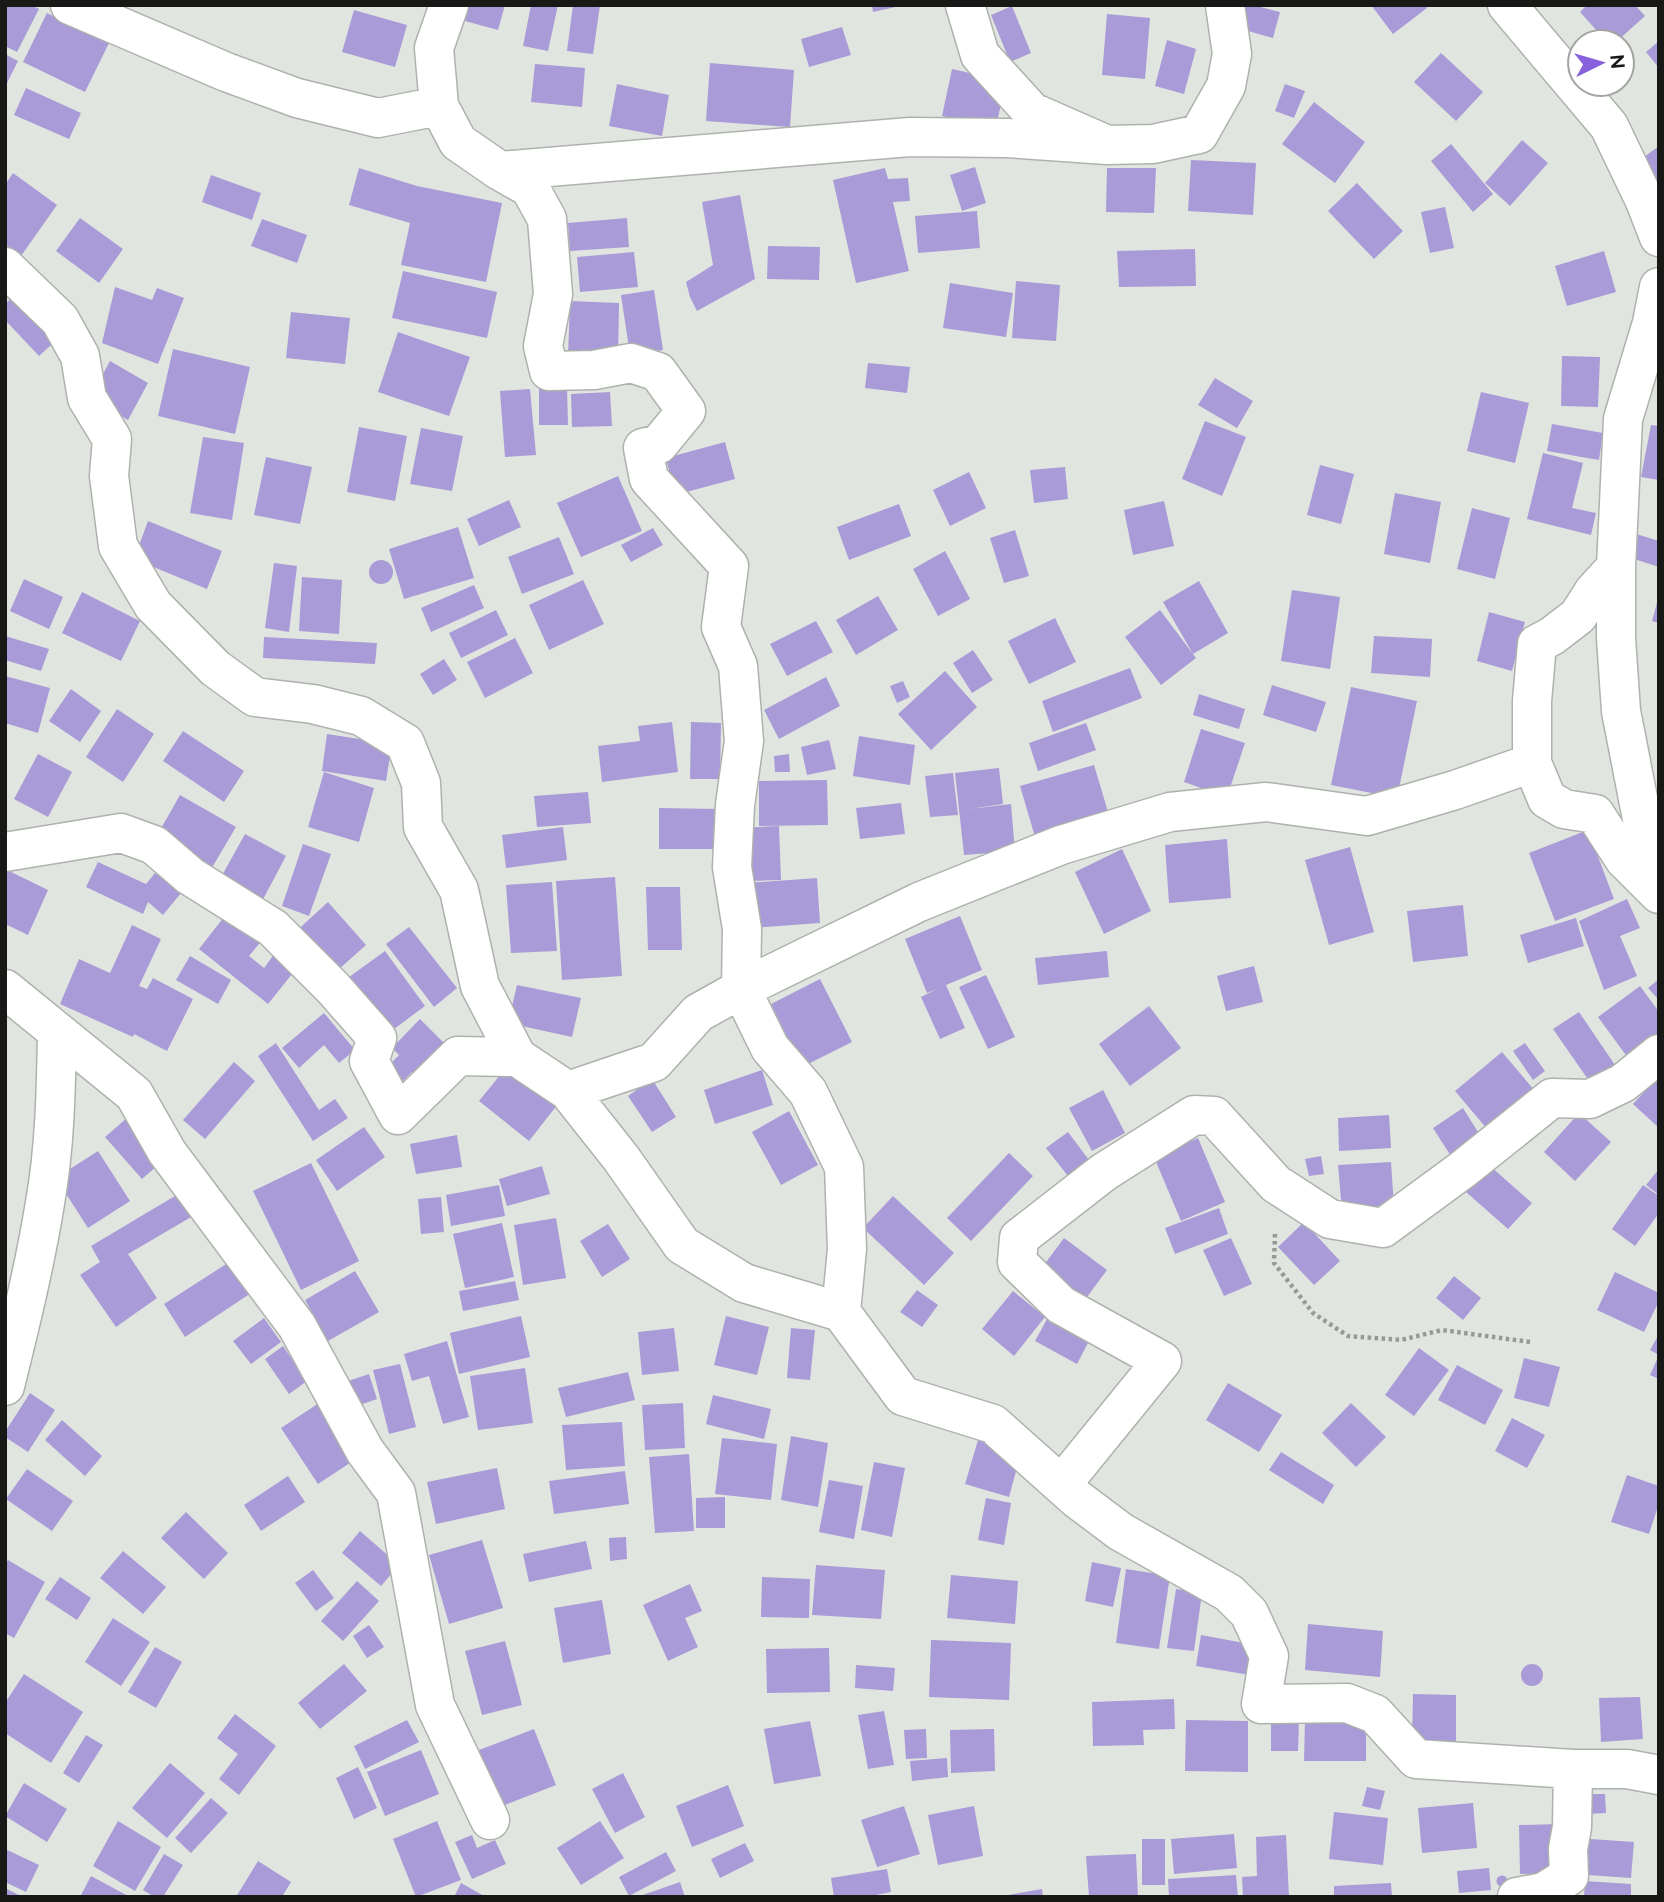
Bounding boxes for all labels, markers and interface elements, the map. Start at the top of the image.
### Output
north arrow [1566,28,1636,98]
text: N [1606,53,1630,70]

